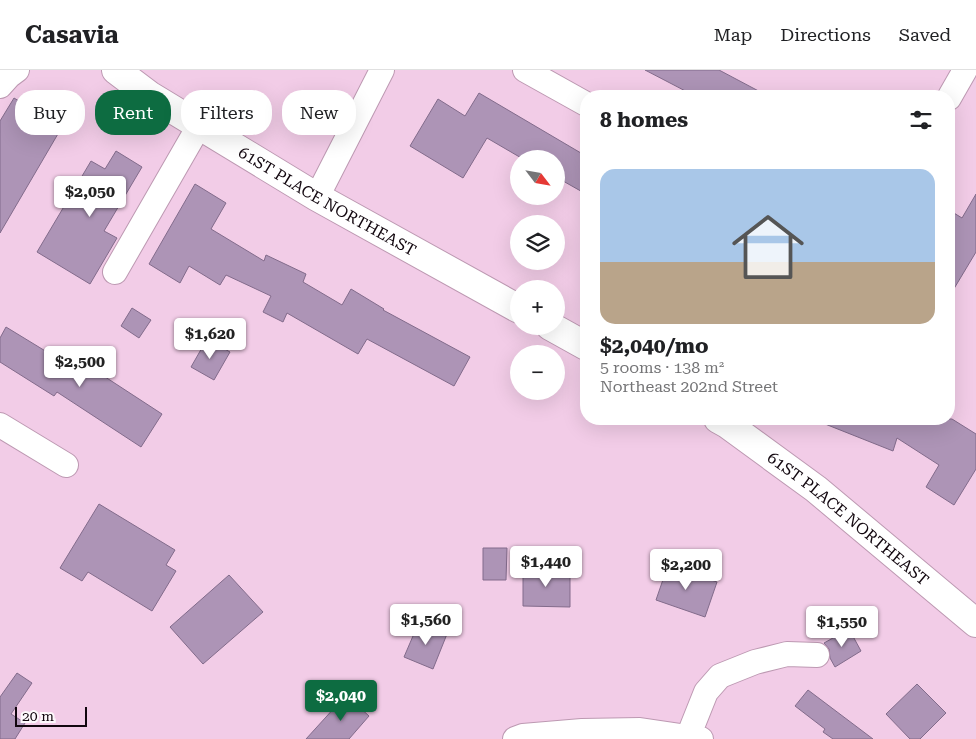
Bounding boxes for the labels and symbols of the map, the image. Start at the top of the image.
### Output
street label: 61ST PLACE NORTHEAST [235,143,420,260]
north arrow [510,150,565,205]
pin: $2,050 [49,176,131,218]
pin: $1,620 [169,318,251,360]
pin: $2,500 [39,346,121,388]
street label: 61ST PLACE NORTHEAST [764,448,933,590]
pin: $1,440 [505,546,587,588]
pin: $2,200 [645,548,727,591]
pin: $1,560 [385,604,467,646]
pin: $1,550 [801,606,883,648]
pin: $2,040 [300,680,382,722]
scale bar [15,704,88,727]

